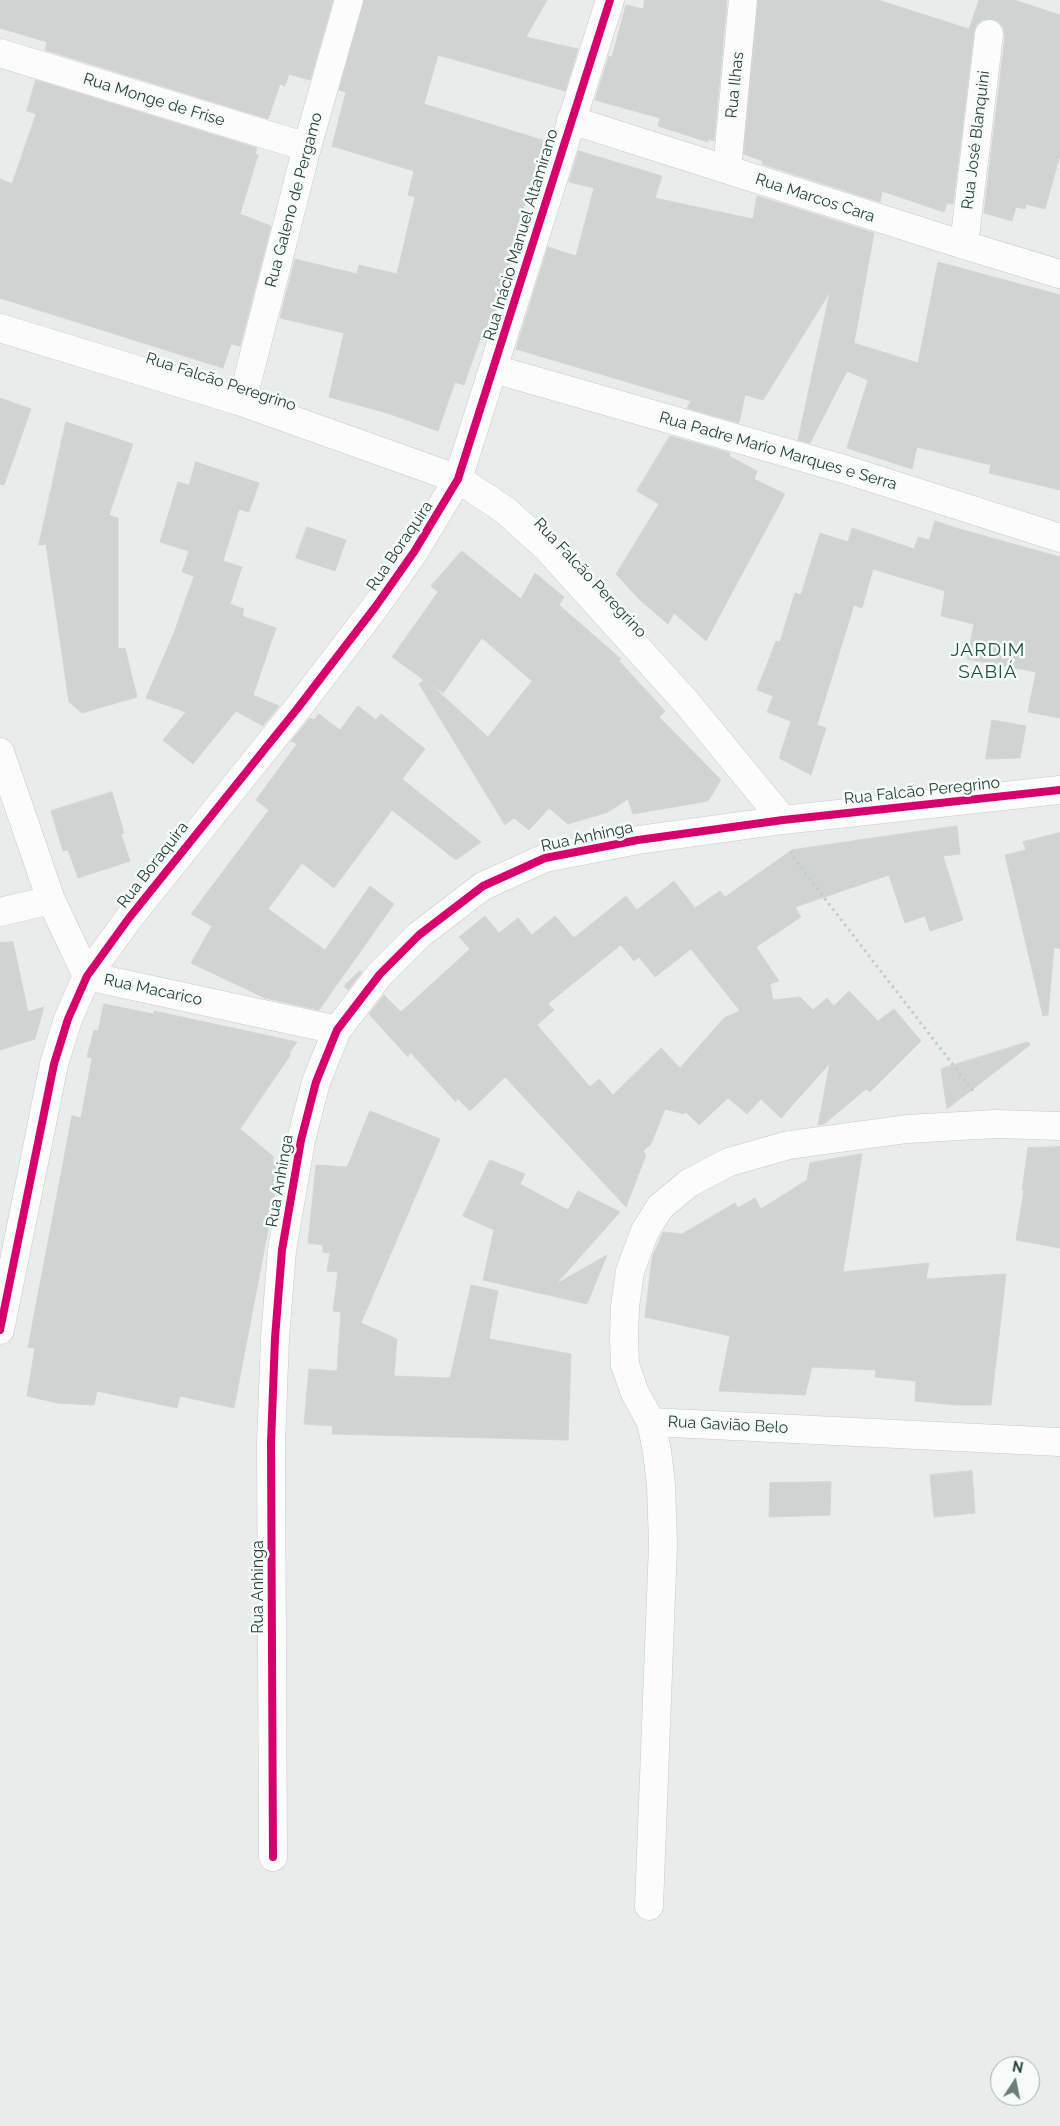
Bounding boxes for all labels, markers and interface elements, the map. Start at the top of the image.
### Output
street label: Rua Ilhas [722,51,748,119]
street label: Rua Monge de Frise [81,69,227,131]
street label: Rua José Blanquini [958,70,994,210]
street label: Rua Galeno de Pergamo [261,110,327,290]
street label: Rua Inácio Manuel Altamirano [480,127,562,343]
street label: Rua Marcos Cara [753,170,877,226]
street label: Rua Falcão Peregrino [143,349,299,415]
street label: Rua Padre Mario Marques e Serra [657,408,899,494]
street label: Rua Boraquira [363,497,437,595]
street label: Rua Falcão Peregrino [529,514,651,642]
district label: JARDIM SABIÁ [950,639,1026,683]
street label: Rua Falcão Peregrino [843,773,1001,809]
street label: Rua Boraquira [113,818,193,912]
street label: Rua Anhinga [539,818,635,856]
street label: Rua Macarico [102,970,204,1010]
street label: Rua Anhinga [262,1133,298,1229]
street label: Rua Gavião Belo [667,1412,789,1438]
street label: Rua Anhinga [248,1540,268,1634]
north arrow [990,2056,1040,2106]
text: N [1011,2058,1024,2076]

